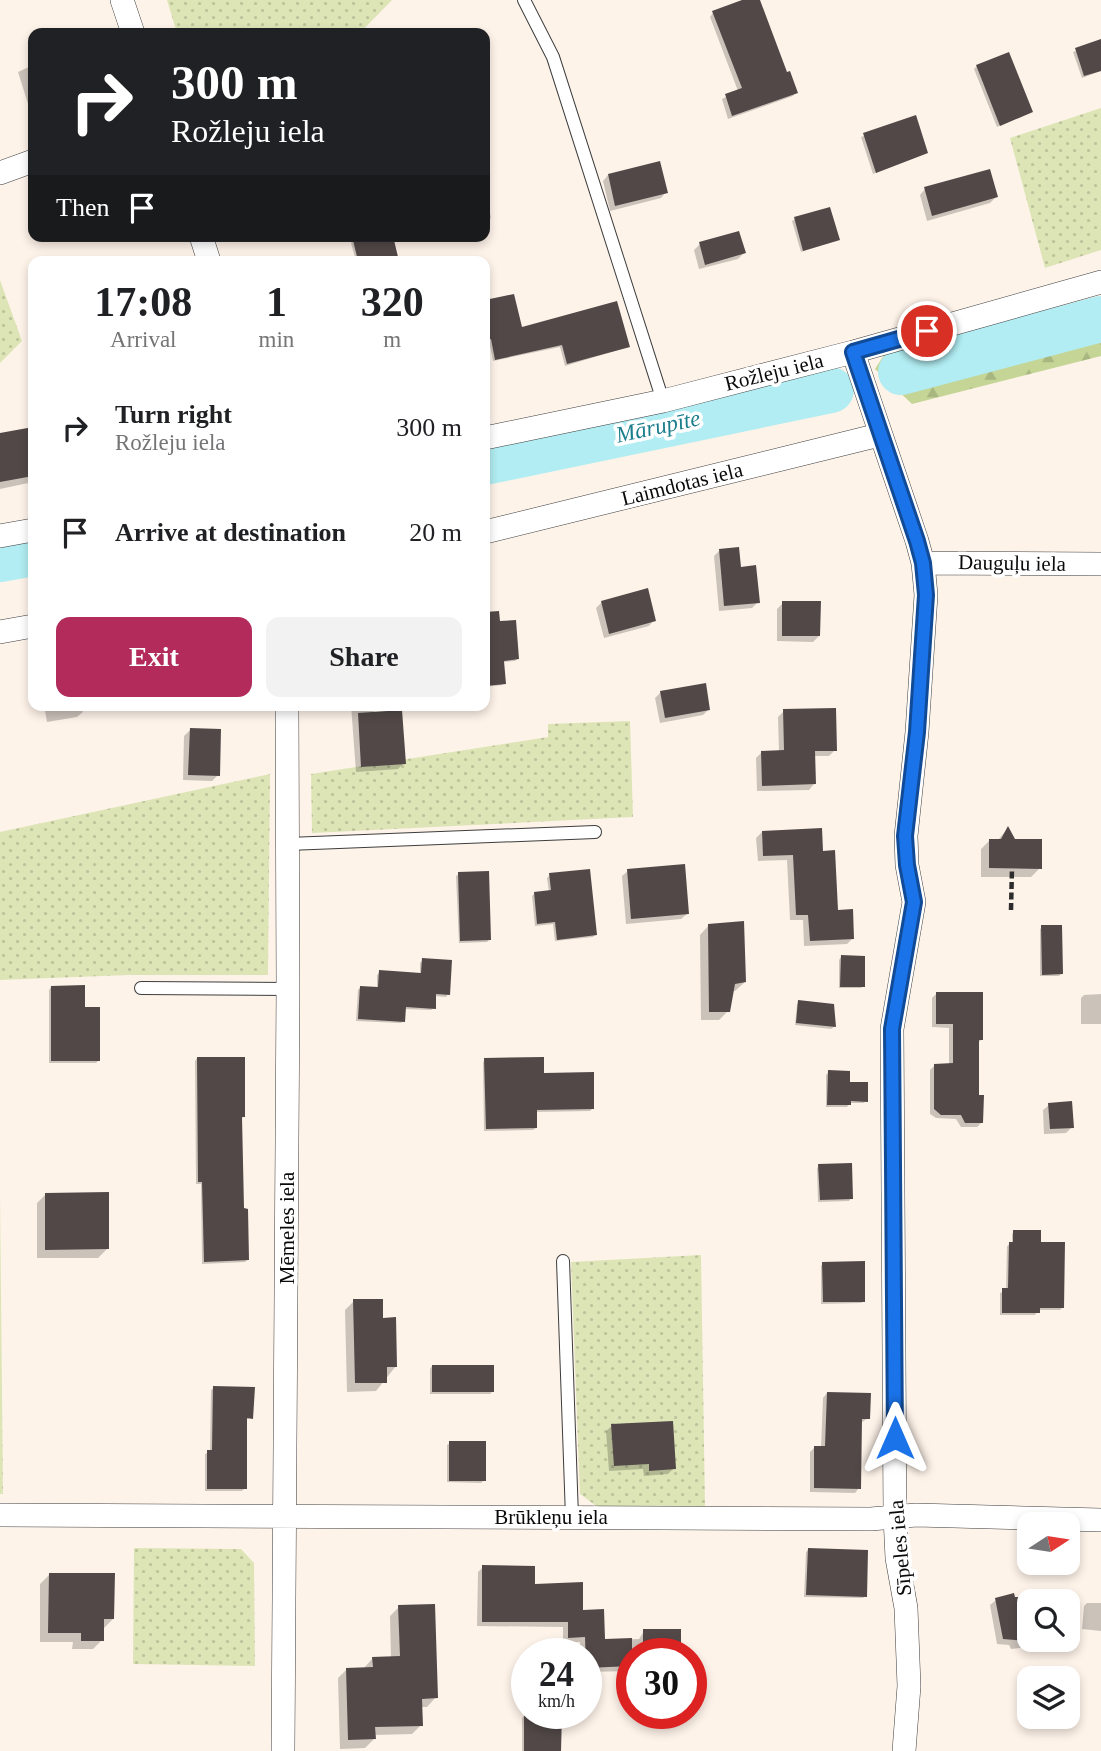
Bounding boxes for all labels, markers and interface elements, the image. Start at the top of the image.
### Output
text: 300 m [171,55,298,110]
icon: right [56,56,147,147]
text: Rožleju iela [171,113,325,149]
icon: arrive [123,189,161,227]
text: Then [56,193,109,222]
text: 17:08 [94,279,192,325]
text: 1 [266,279,287,325]
text: 320 [361,279,424,325]
pin [897,301,957,361]
icon: arrive [908,312,946,350]
text: Arrival [110,327,177,352]
text: min [259,327,294,352]
text: m [383,327,401,352]
street label: Rožleju iela [722,348,826,396]
text: Turn right [115,400,232,429]
water label: Mārupīte [613,405,703,448]
icon: right [56,409,94,447]
text: 300 m [396,413,462,442]
text: Rožleju iela [115,430,226,455]
street label: Laimdotas iela [619,457,746,511]
icon: arrive [56,514,94,552]
text: Arrive at destination [115,518,346,547]
text: 20 m [409,518,462,547]
street label: Dauguļu iela [958,550,1067,576]
button: Exit [56,617,252,697]
button: Share [266,617,462,697]
street label: Mēmeles iela [275,1171,299,1284]
position arrow [858,1401,932,1475]
street label: Sīpeles iela [884,1498,916,1597]
street label: Brūkleņu iela [494,1505,609,1529]
north arrow [1017,1512,1080,1575]
map controls [1017,1512,1080,1729]
button: search [1017,1589,1080,1652]
speed limit sign: 30 [616,1638,707,1729]
text: 24 [539,1655,574,1694]
button: layers [1017,1666,1080,1729]
text: km/h [538,1691,575,1711]

